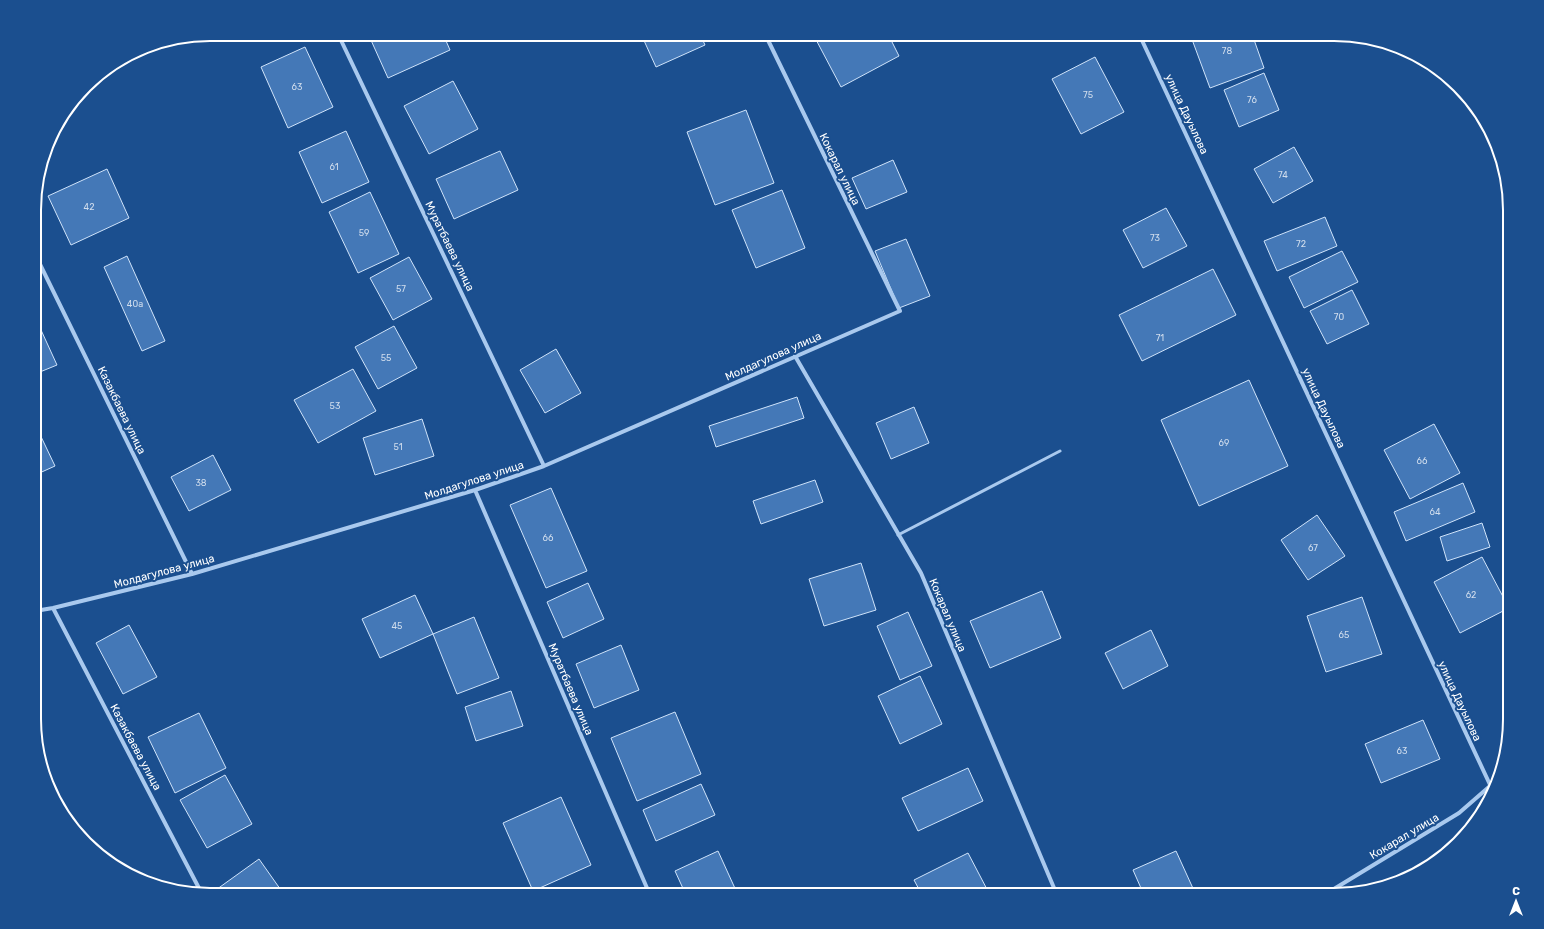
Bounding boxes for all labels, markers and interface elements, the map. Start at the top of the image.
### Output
house number: 78 [1222,46,1232,56]
street label: улица Дауылова [1162,72,1211,156]
house number: 63 [292,82,302,92]
house number: 75 [1083,90,1093,100]
house number: 76 [1247,95,1257,105]
street label: Кокарал улица [817,131,863,207]
house number: 61 [329,162,339,172]
house number: 74 [1278,170,1288,180]
street label: Муратбаева улица [422,199,477,293]
house number: 42 [84,202,94,212]
house number: 59 [359,228,369,238]
house number: 73 [1150,233,1160,243]
house number: 72 [1296,239,1306,249]
house number: 57 [396,284,406,294]
house number: 40а [127,299,143,309]
house number: 70 [1334,312,1344,322]
street label: Молдагулова улица [723,329,823,383]
house number: 71 [1156,333,1164,343]
house number: 55 [381,353,391,363]
street label: Казакбаева улица [95,364,148,456]
street label: улица Дауылова [1299,366,1348,450]
house number: 53 [330,401,340,411]
house number: 69 [1219,438,1229,448]
house number: 51 [393,442,403,452]
house number: 66 [1417,456,1428,466]
street label: Молдагулова улица [423,458,525,503]
house number: 38 [195,478,207,488]
house number: 64 [1429,507,1441,517]
house number: 66 [543,533,554,543]
house number: 67 [1308,543,1318,553]
street label: Молдагулова улица [112,552,216,591]
street label: Кокарал улица [926,577,969,654]
house number: 62 [1466,590,1476,600]
house number: 45 [392,621,402,631]
house number: 65 [1339,630,1349,640]
street label: Муратбаева улица [545,641,596,737]
street label: улица Дауылова [1435,659,1484,743]
street label: Казакбаева улица [107,702,164,793]
house number: 63 [1397,746,1407,756]
street label: Кокарал улица [1367,811,1441,862]
north arrow [1496,881,1536,921]
text: С [1512,885,1520,898]

